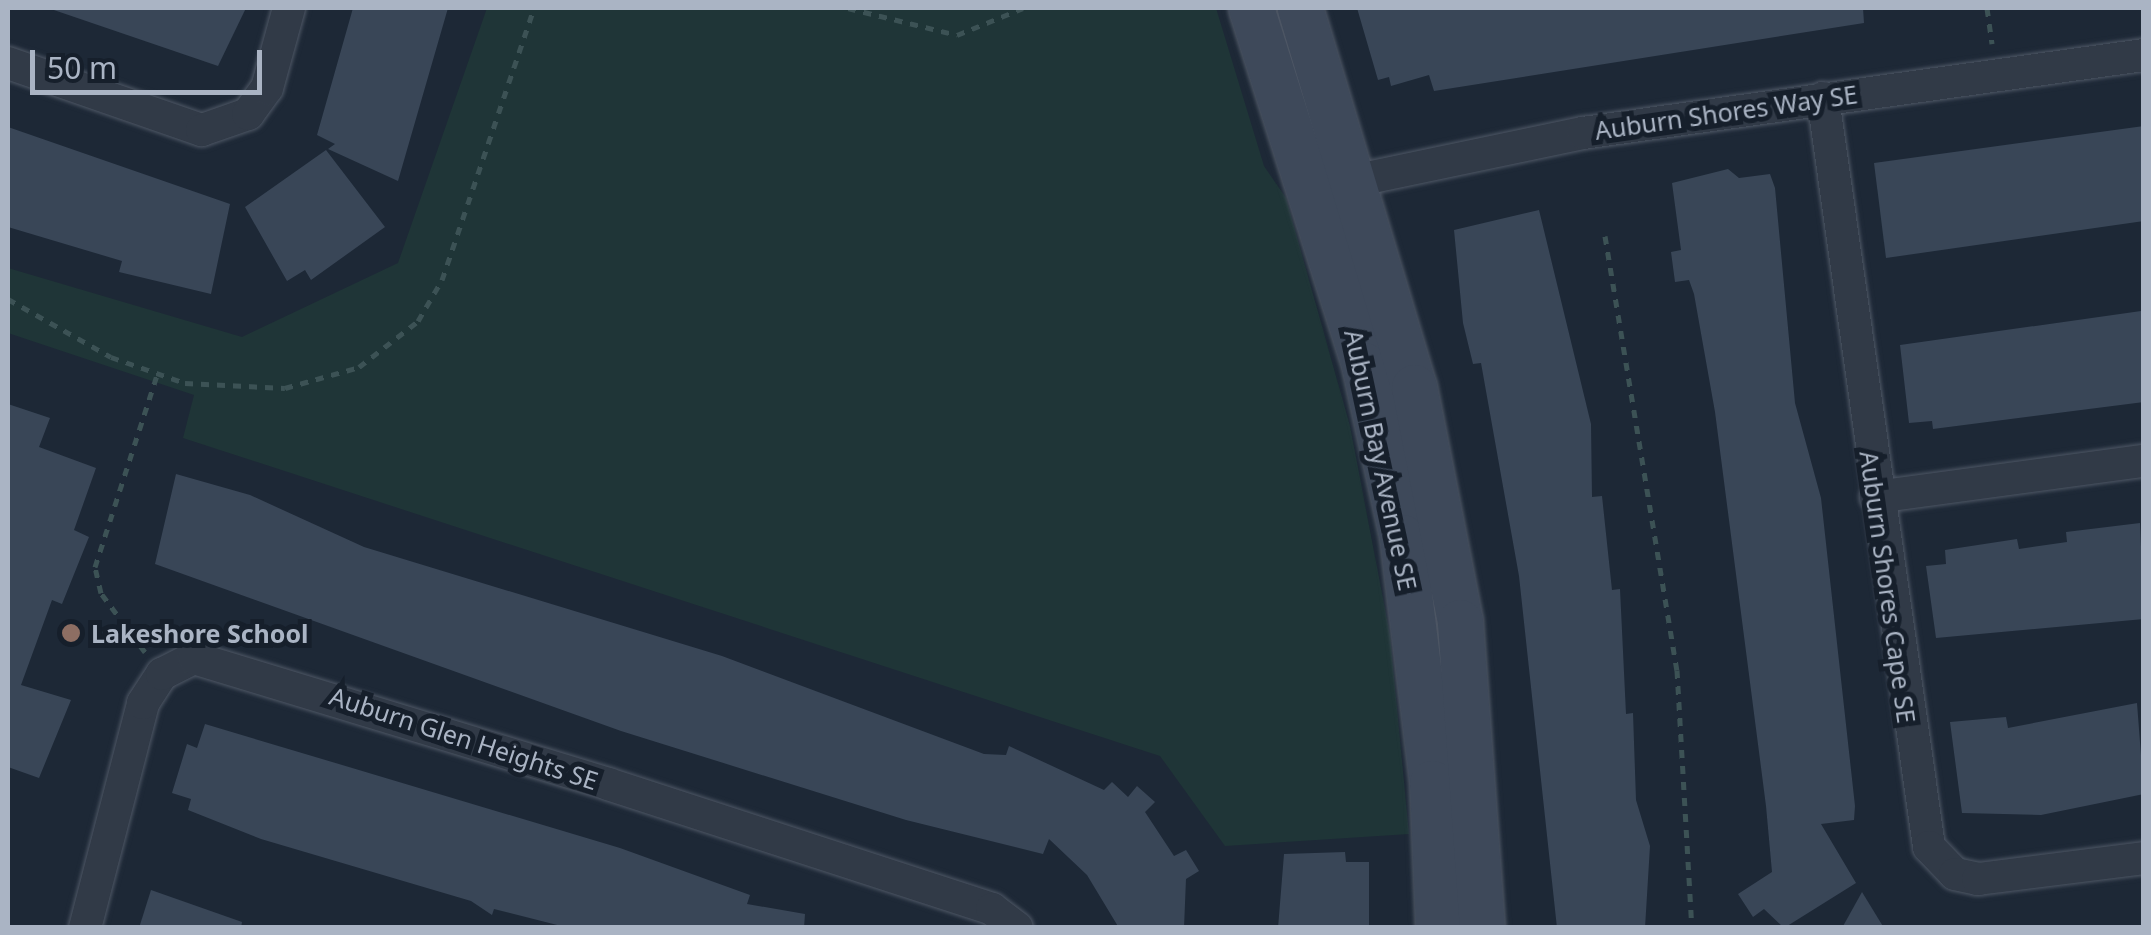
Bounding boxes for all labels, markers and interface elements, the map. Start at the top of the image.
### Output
scale bar [35,30,268,92]
text: 50 m [47,47,117,88]
street label: Auburn Shores Way SE [1593,79,1859,145]
street label: Auburn Bay Avenue SE [1339,327,1423,593]
street label: Auburn Shores Cape SE [1854,449,1922,725]
place label: Lakeshore School [91,618,309,648]
marker: Lakeshore School [60,622,82,644]
street label: Auburn Glen Heights SE [326,680,602,796]

